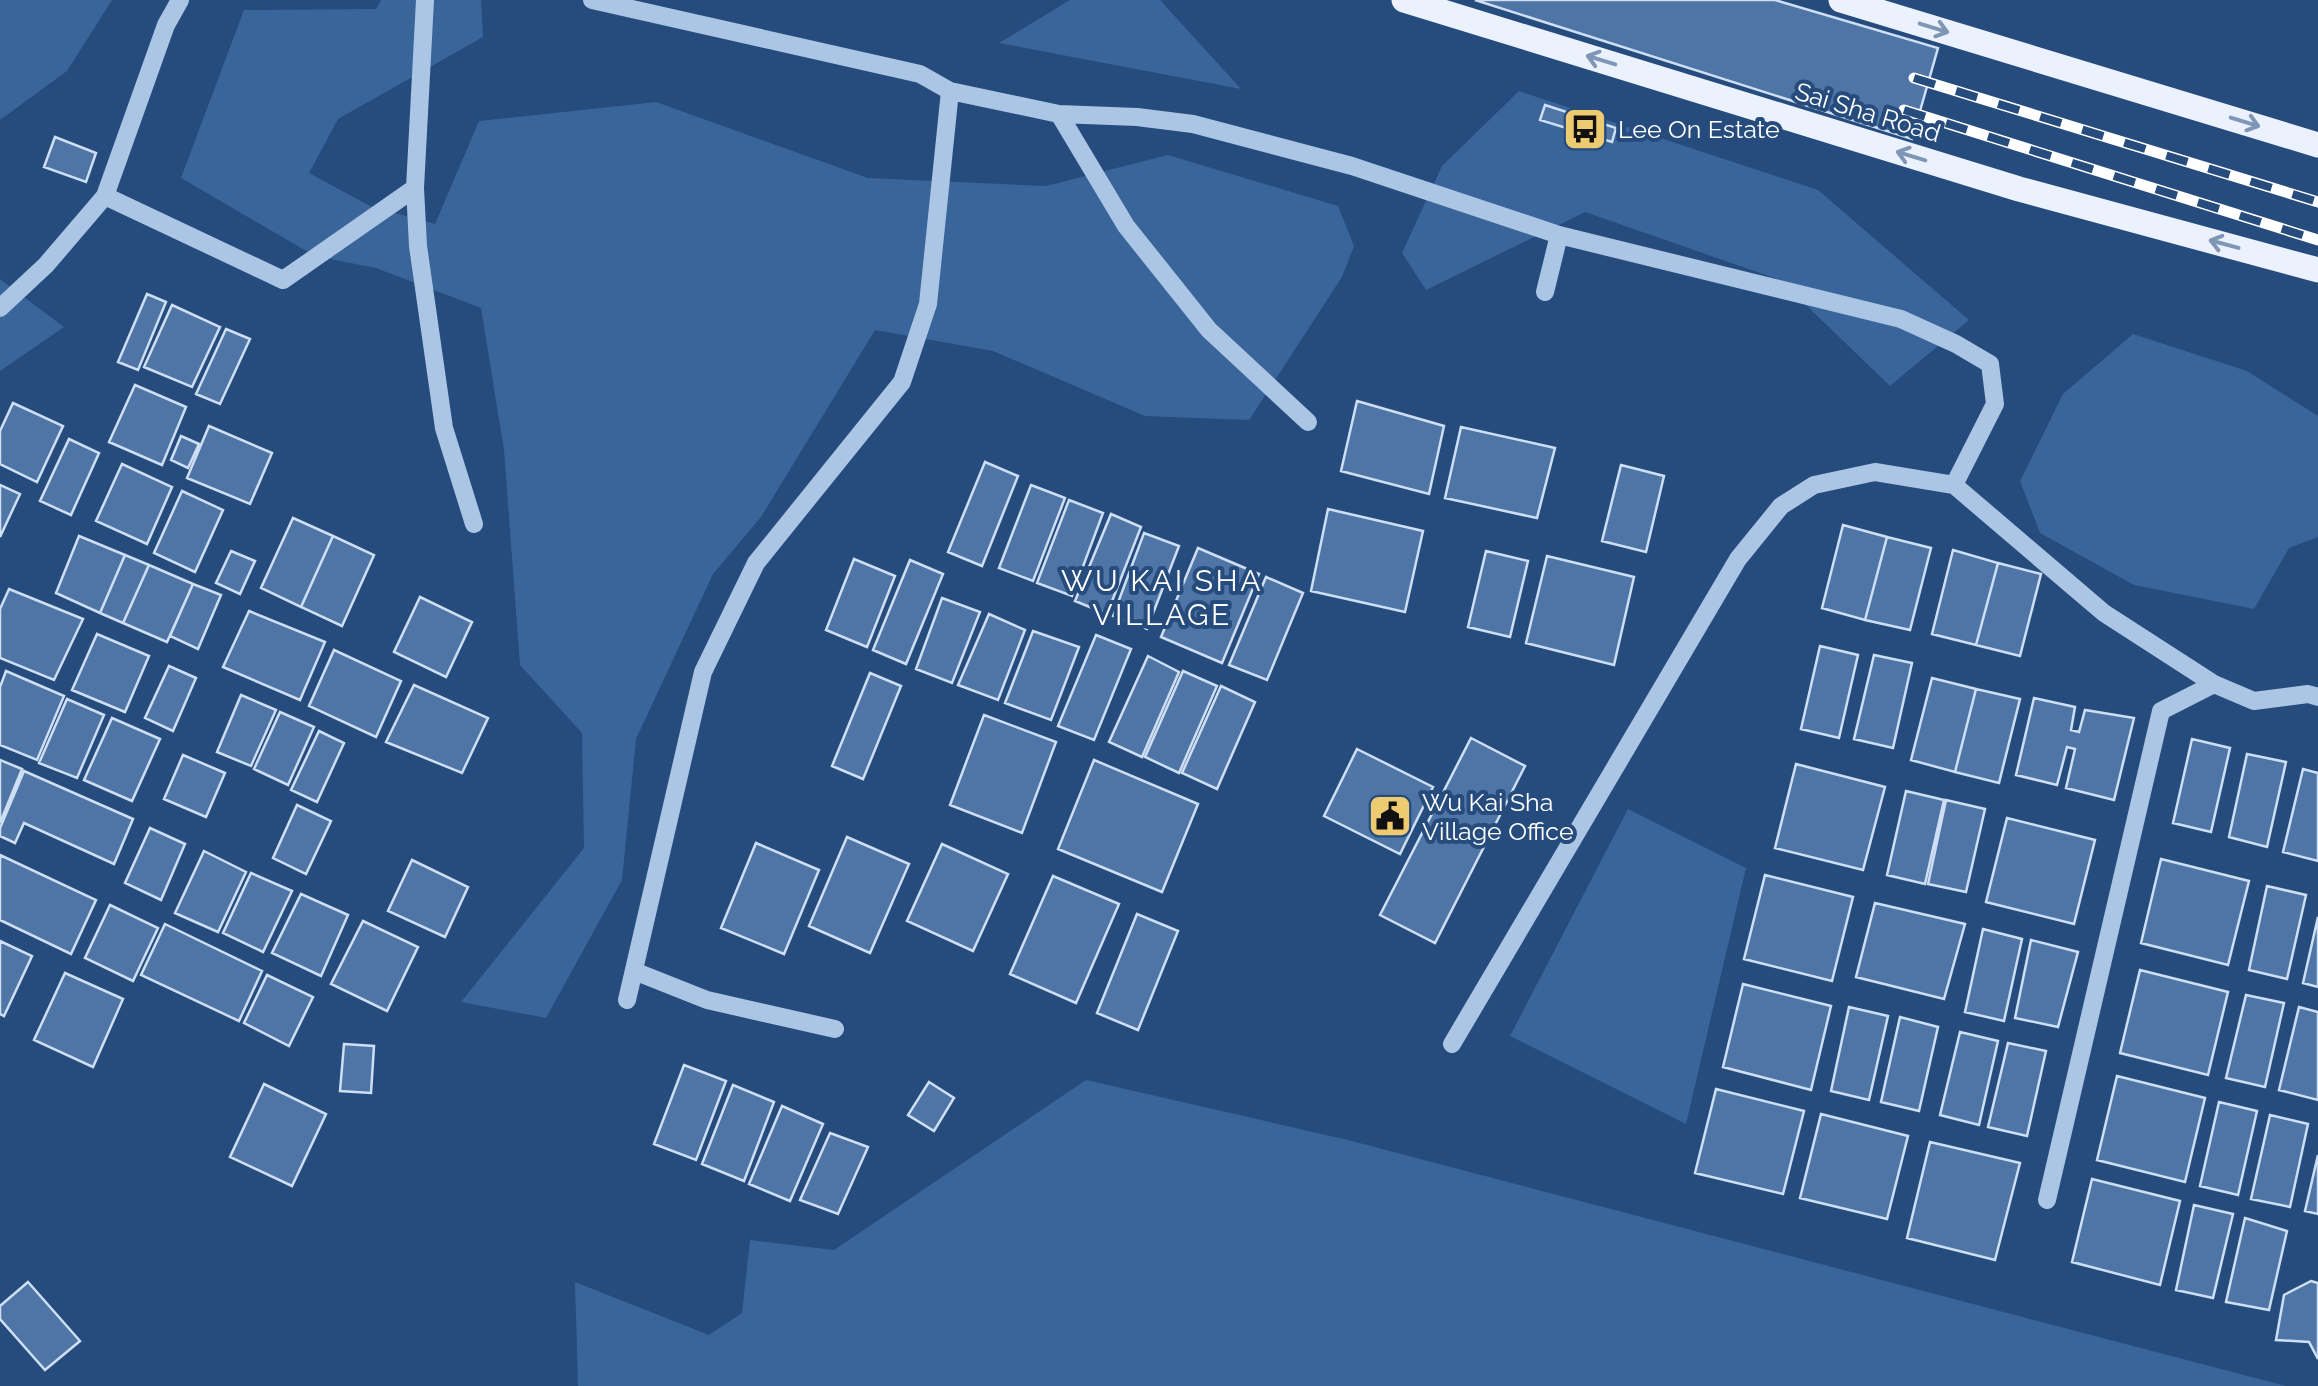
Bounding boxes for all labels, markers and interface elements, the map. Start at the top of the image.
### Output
one-way arrow [1918,20,1950,38]
one-way arrow [1585,50,1617,68]
street label: Sai Sha Road [1792,76,1944,148]
bus stop icon: Lee On Estate [1562,106,1608,152]
place label: Lee On Estate [1618,114,1780,144]
one-way arrow [2229,115,2261,133]
one-way arrow [1896,146,1927,164]
one-way arrow [2209,234,2240,253]
district label: WU KAI SHA VILLAGE [1061,563,1263,632]
place label: Wu Kai Sha Village Office [1422,787,1574,846]
public building icon: Wu Kai Sha Village Office [1367,793,1413,839]

